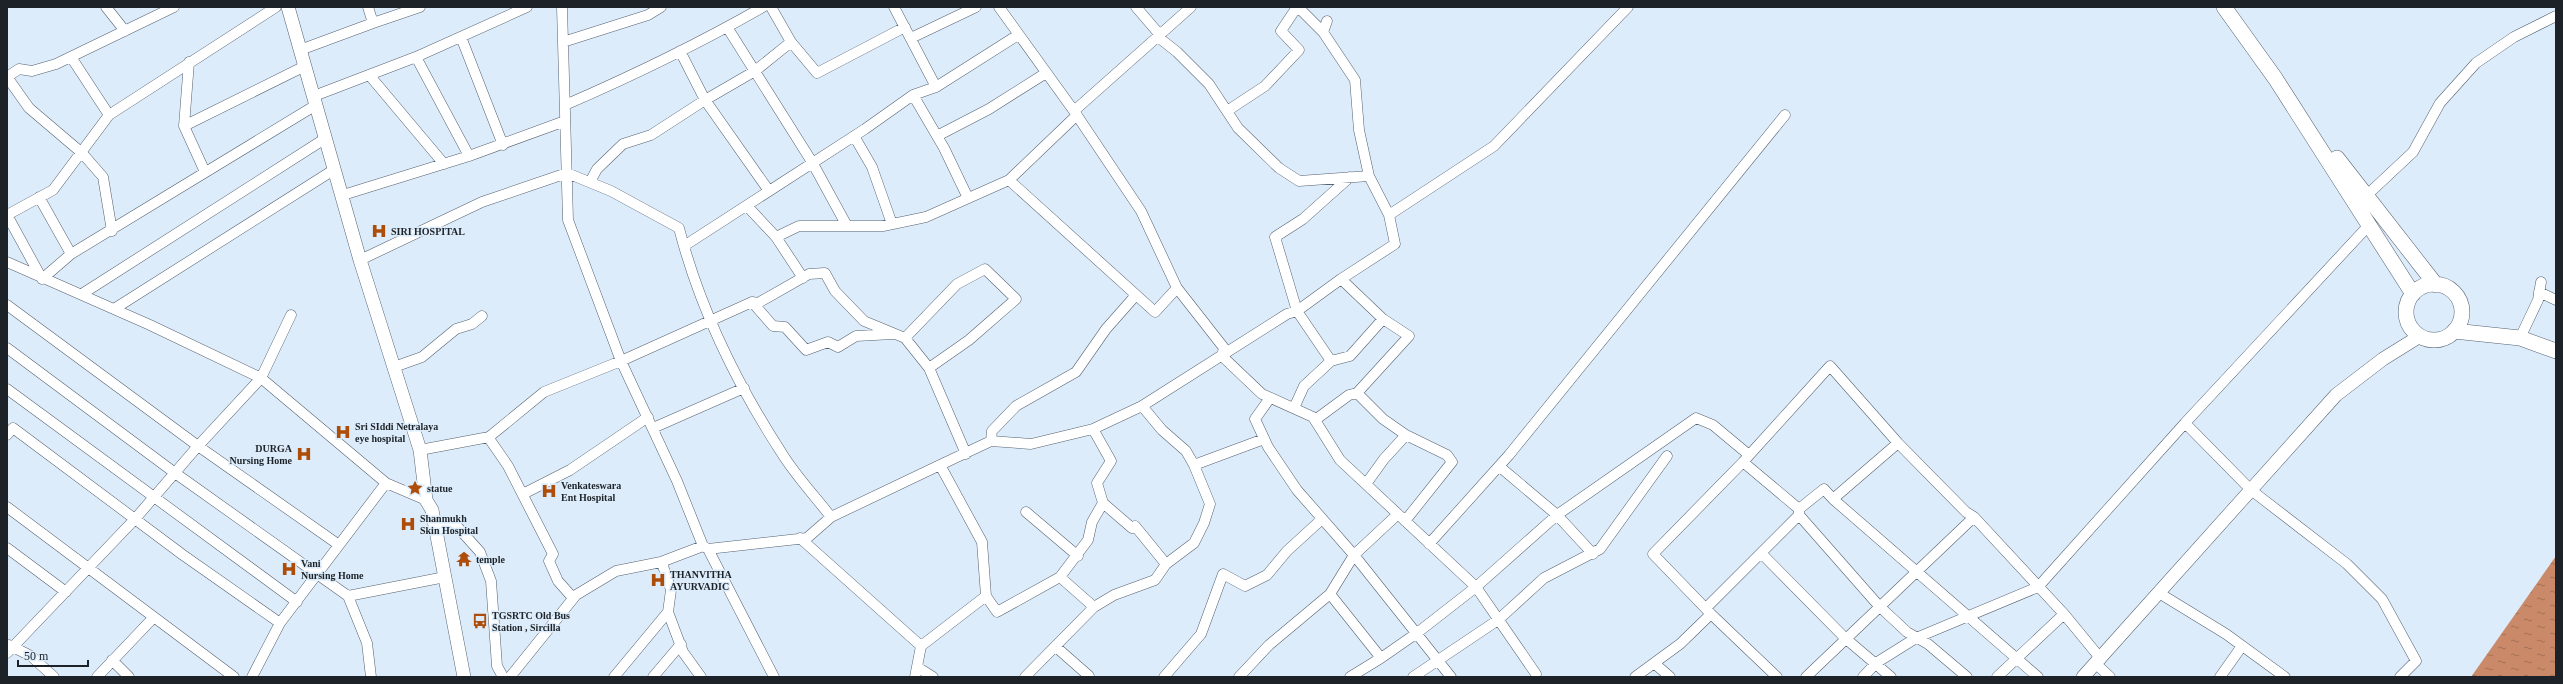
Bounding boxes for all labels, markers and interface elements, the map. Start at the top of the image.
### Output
hospital icon: SIRI HOSPITAL [370,222,388,240]
place label: SIRI HOSPITAL [391,226,465,237]
place label: Sri SIddi Netralaya eye hospital [355,421,438,444]
hospital icon: Sri SIddi Netralaya eye hospital [334,423,352,441]
place label: DURGA Nursing Home [230,443,293,466]
hospital icon: DURGA Nursing Home [295,445,313,463]
place icon: statue [406,479,424,497]
place label: Venkateswara Ent Hospital [561,480,621,503]
hospital icon: Venkateswara Ent Hospital [540,482,558,500]
place label: statue [427,483,453,494]
place label: Shanmukh Skin Hospital [420,513,478,536]
hospital icon: Shanmukh Skin Hospital [399,515,417,533]
temple icon: temple [455,550,473,568]
place label: temple [476,554,505,565]
place label: Vani Nursing Home [301,558,364,581]
hospital icon: Vani Nursing Home [280,560,298,578]
place label: THANVITHA AYURVADIC [670,569,732,592]
hospital icon: THANVITHA AYURVADIC [649,571,667,589]
place label: TGSRTC Old Bus Station , Sircilla [492,610,570,633]
bus stop icon: TGSRTC Old Bus Station , Sircilla [471,612,489,630]
scale bar [18,642,88,668]
text: 50 m [24,649,49,663]

